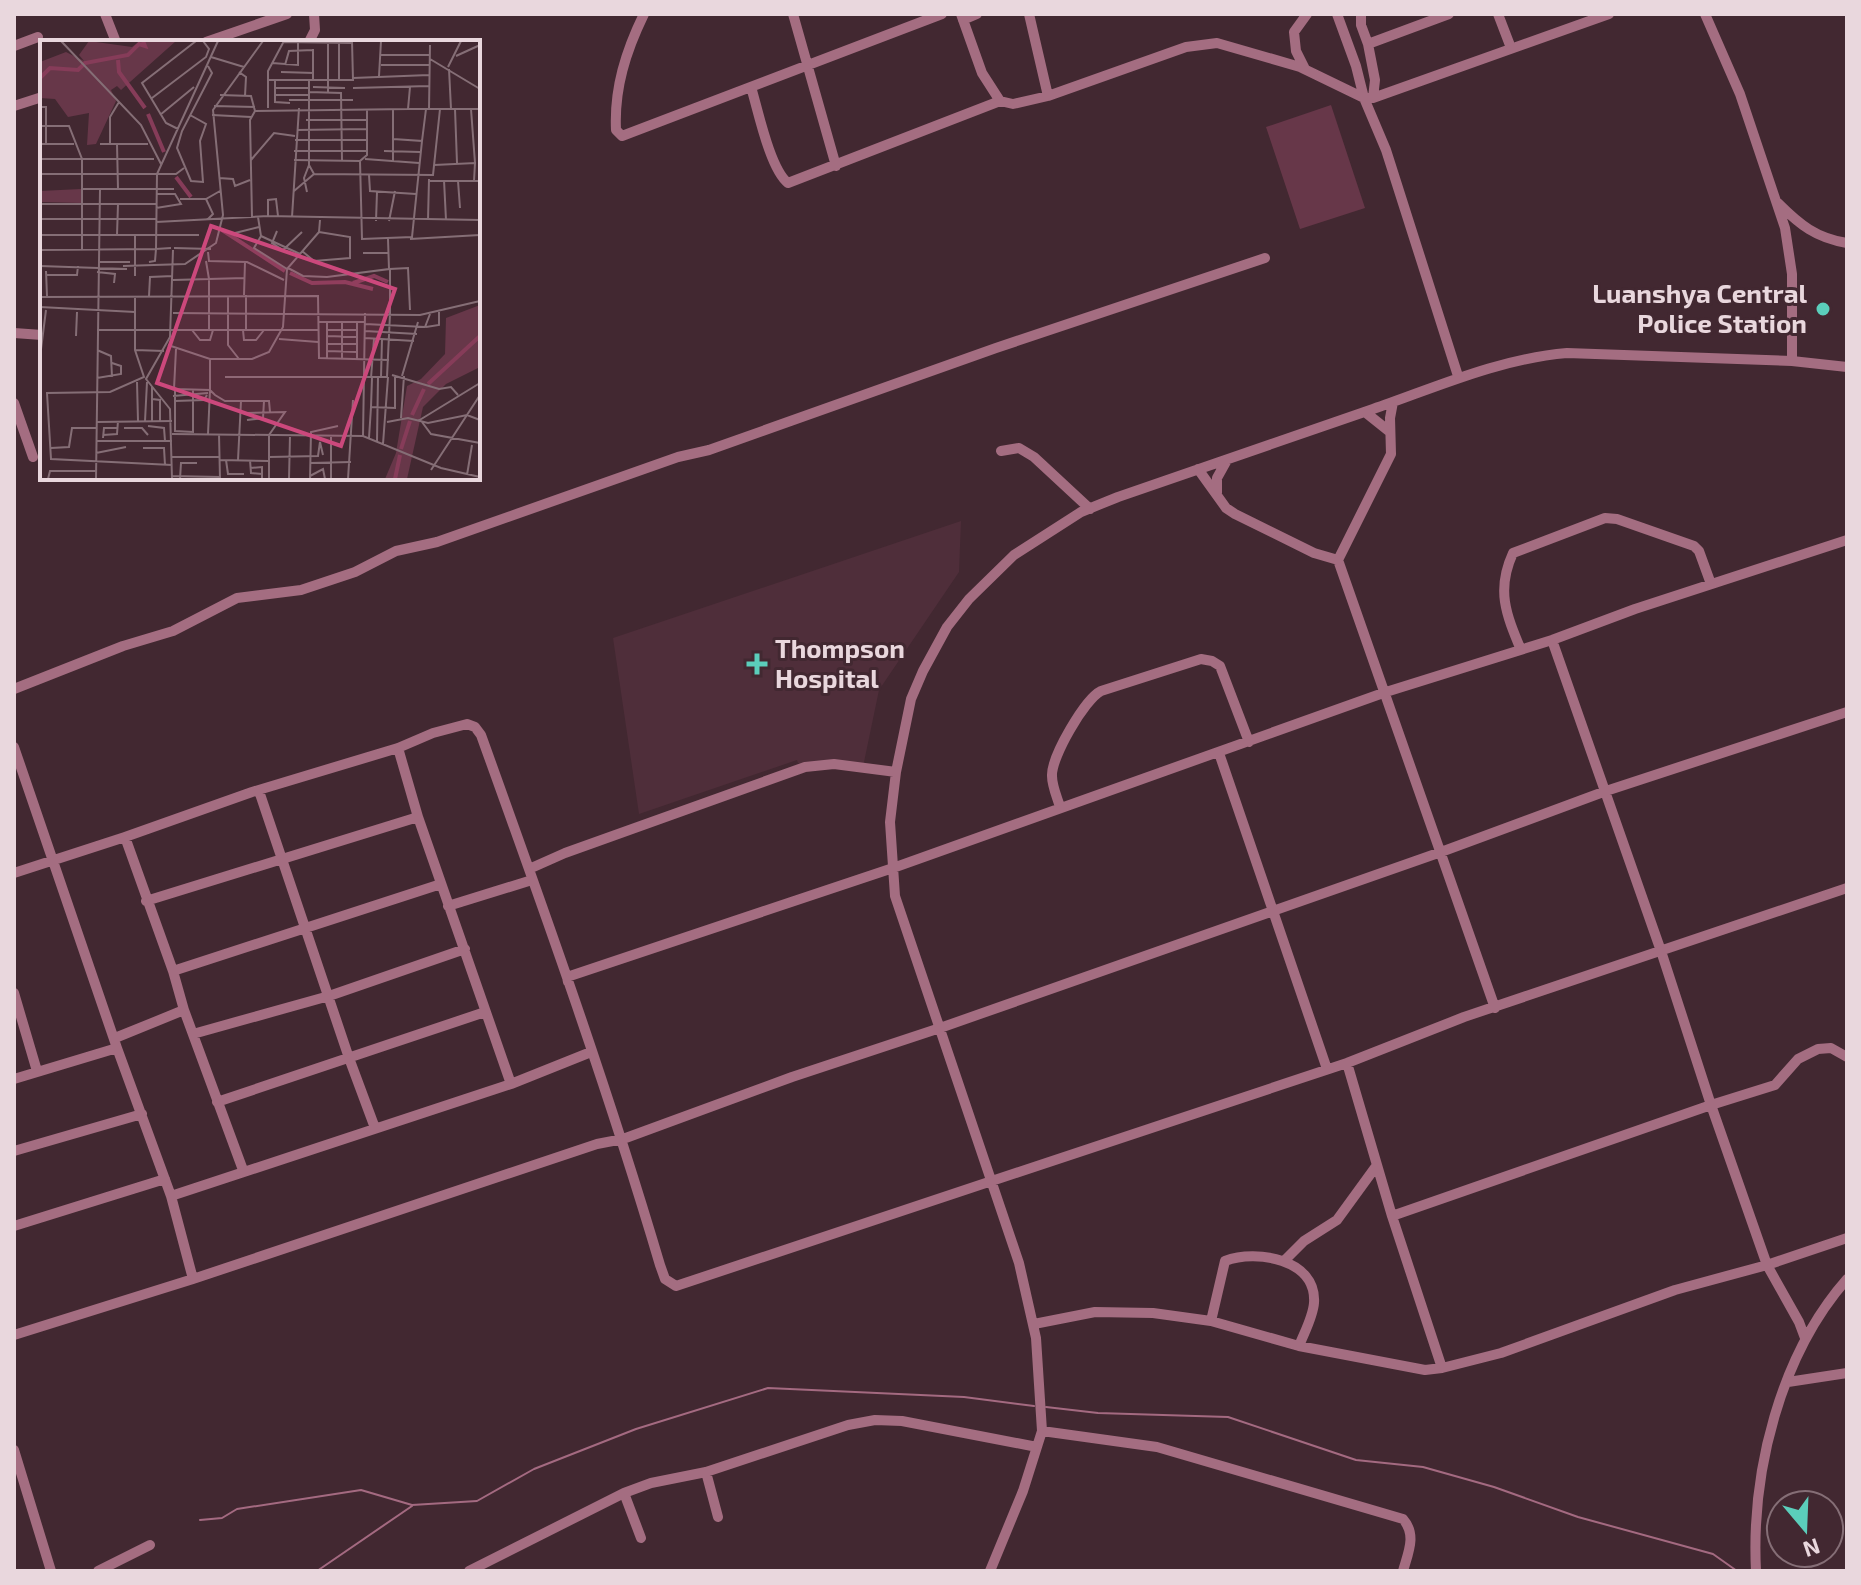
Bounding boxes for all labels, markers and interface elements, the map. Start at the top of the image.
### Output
inset map [40,40,480,480]
place label: Luanshya Central Police Station [1592,277,1807,338]
marker: Luanshya Central Police Station [1814,300,1832,318]
place label: Thompson Hospital [775,632,905,693]
marker: Thompson Hospital [746,653,768,675]
north arrow [1765,1489,1845,1569]
text: N [1800,1534,1824,1564]

